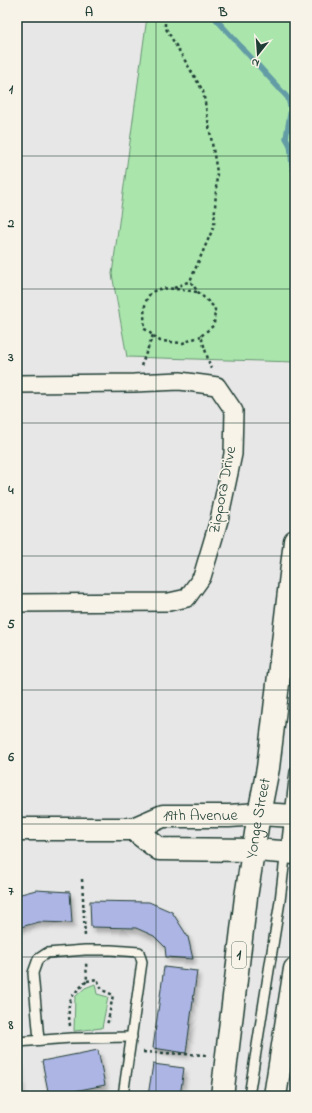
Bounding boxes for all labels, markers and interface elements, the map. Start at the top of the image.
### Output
text: A [85,3,93,22]
text: B [218,3,228,22]
north arrow [238,34,278,74]
text: N [249,54,261,71]
text: 1 [9,80,14,99]
text: 2 [7,214,15,233]
text: 3 [7,348,14,367]
street label: Zippora Drive [203,443,243,536]
text: 4 [7,481,14,500]
text: 5 [7,615,15,634]
text: 6 [7,748,14,767]
street label: Yonge Street [240,775,278,861]
street label: 19th Avenue [163,803,239,828]
text: 7 [8,882,14,901]
road number: 1 [232,942,246,968]
text: 8 [8,1016,14,1035]

